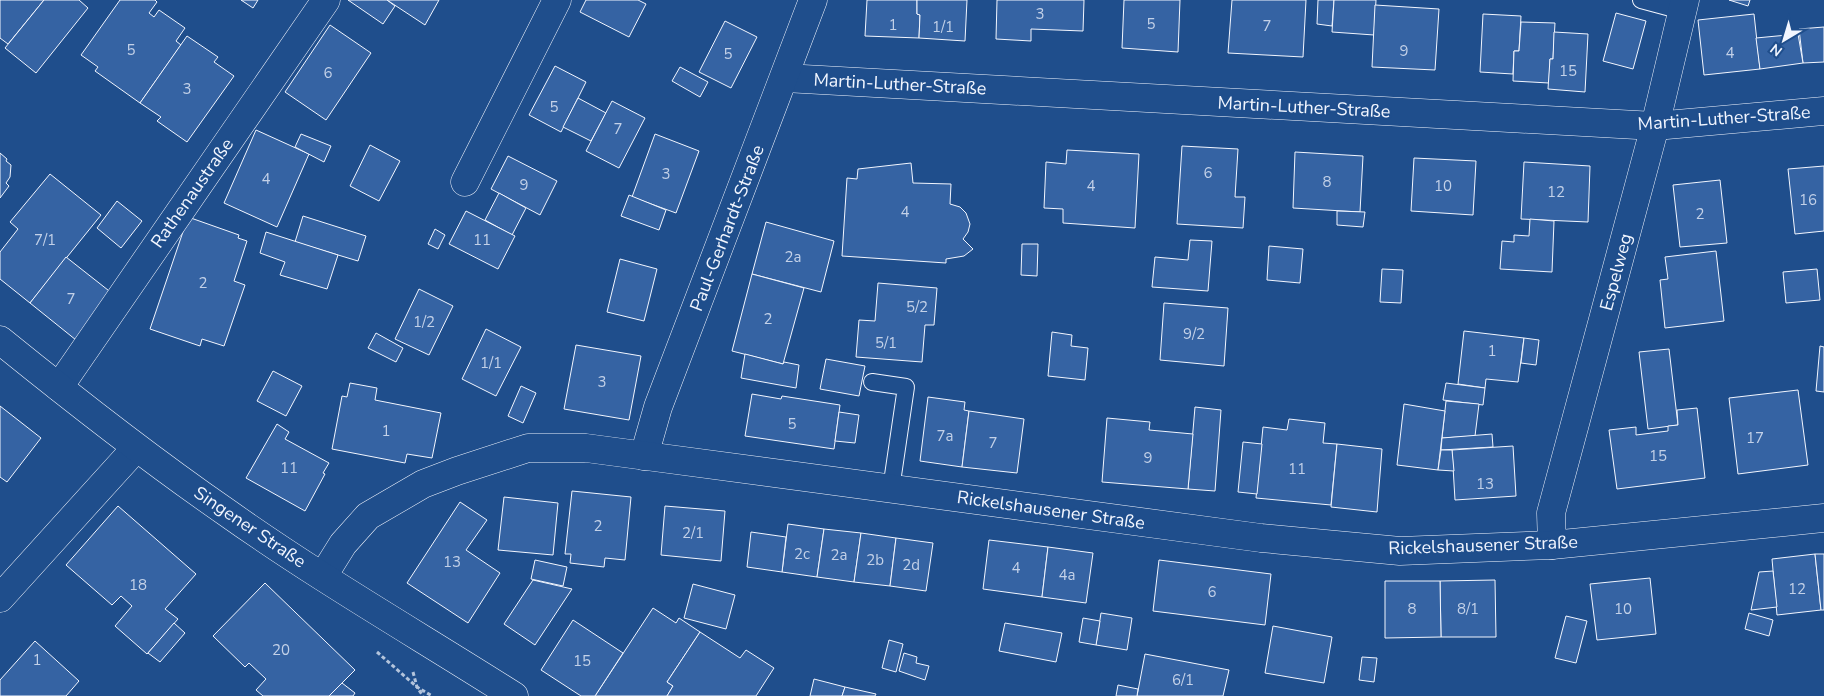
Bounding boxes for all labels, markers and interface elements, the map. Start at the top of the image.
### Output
house number: 3 [1035,4,1045,24]
house number: 5 [1146,14,1156,34]
house number: 1 [888,15,898,35]
north arrow [1759,15,1809,65]
house number: 7 [1262,16,1272,36]
house number: 1/1 [932,17,954,37]
text: N [1766,39,1786,61]
house number: 5 [126,40,136,60]
house number: 9 [1399,41,1409,61]
house number: 4 [1725,43,1735,63]
house number: 5 [723,44,733,64]
house number: 15 [1559,61,1577,81]
house number: 6 [323,63,333,83]
street label: Martin-Luther-Straße [813,67,987,101]
house number: 3 [182,79,192,99]
street label: Martin-Luther-Straße [1217,90,1391,124]
house number: 5 [549,97,559,117]
street label: Martin-Luther-Straße [1637,100,1811,136]
house number: 7 [613,119,623,139]
street label: Rathenaustraße [145,133,239,253]
street label: Paul-Gerhardt-Straße [684,141,770,315]
house number: 6 [1203,163,1213,183]
house number: 3 [661,164,671,184]
house number: 4 [261,169,271,189]
house number: 8 [1322,172,1332,192]
house number: 9 [519,175,529,195]
house number: 4 [1086,176,1096,196]
house number: 10 [1434,176,1452,196]
house number: 12 [1547,182,1565,202]
house number: 16 [1799,190,1817,210]
house number: 4 [900,202,910,222]
house number: 2 [1695,204,1705,224]
house number: 7/1 [34,230,56,250]
house number: 11 [473,230,491,250]
street label: Espelweg [1594,231,1638,313]
house number: 2a [785,247,801,267]
house number: 2 [198,273,208,293]
house number: 7 [66,289,76,309]
house number: 5/2 [906,297,928,317]
house number: 2 [763,309,773,329]
house number: 1/2 [413,312,435,332]
house number: 9/2 [1183,324,1205,344]
house number: 5/1 [875,333,897,353]
house number: 1 [1487,341,1497,361]
house number: 1/1 [480,353,502,373]
house number: 3 [597,372,607,392]
house number: 5 [787,414,797,434]
house number: 1 [381,421,391,441]
house number: 7a [937,426,953,446]
house number: 17 [1746,428,1764,448]
house number: 7 [988,433,998,453]
house number: 15 [1649,446,1667,466]
house number: 9 [1143,448,1153,468]
house number: 11 [280,458,298,478]
house number: 11 [1288,459,1306,479]
house number: 13 [1476,474,1494,494]
street label: Singener Straße [189,481,311,573]
street label: Rickelshausener Straße [955,485,1147,535]
house number: 2 [593,516,603,536]
house number: 2/1 [682,523,704,543]
street label: Rickelshausener Straße [1388,530,1578,560]
house number: 2c [794,544,810,564]
house number: 2a [831,545,847,565]
house number: 2b [866,550,884,570]
house number: 13 [443,552,461,572]
house number: 2d [902,555,920,575]
house number: 4 [1011,558,1021,578]
house number: 4a [1059,565,1075,585]
house number: 18 [129,575,147,595]
house number: 12 [1788,579,1806,599]
house number: 6 [1207,582,1217,602]
house number: 8 [1407,599,1417,619]
house number: 8/1 [1457,599,1479,619]
house number: 10 [1614,599,1632,619]
house number: 20 [272,640,290,660]
house number: 1 [32,650,42,670]
house number: 15 [573,651,591,671]
house number: 6/1 [1172,670,1194,690]

